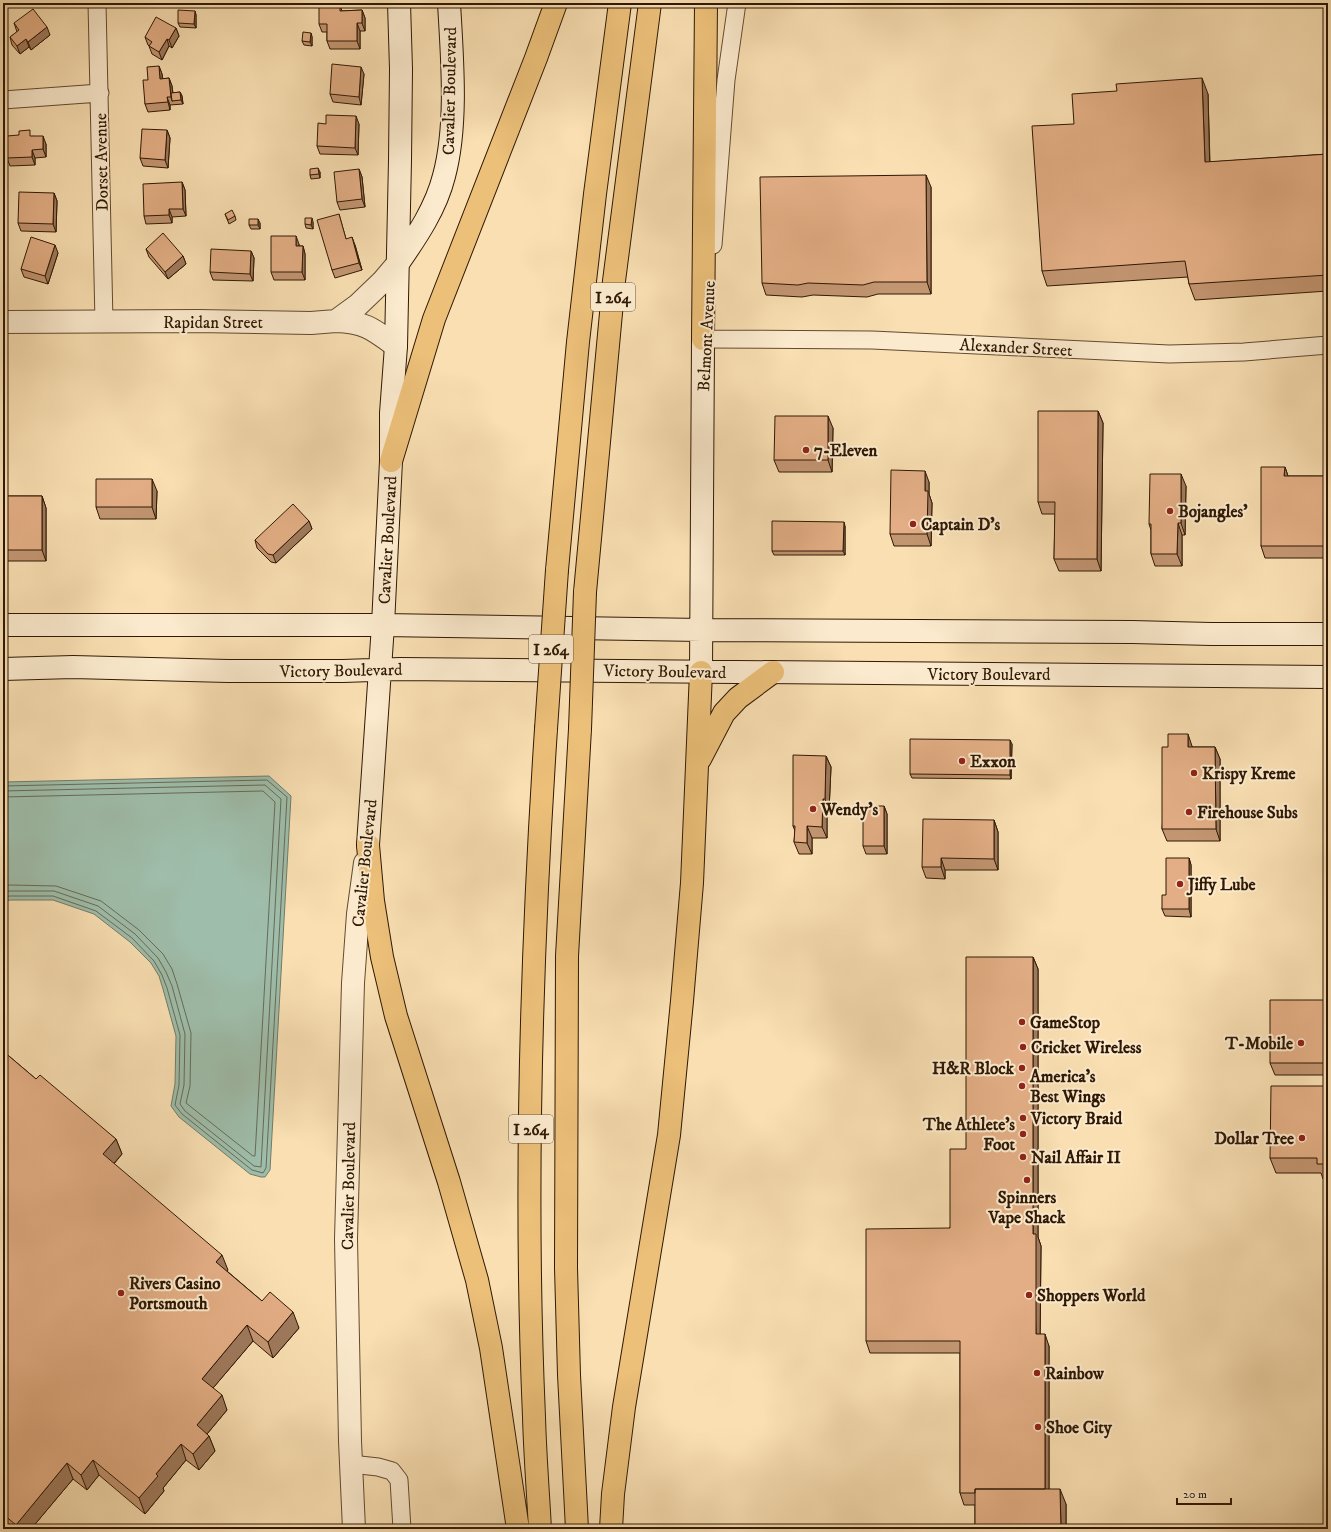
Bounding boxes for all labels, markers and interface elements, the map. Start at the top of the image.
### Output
street label: Cavalier Boulevard [438,26,462,155]
street label: Dorset Avenue [90,113,114,211]
street label: Belmont Avenue [693,280,721,392]
road number: I 264 [591,283,635,311]
street label: Rapidan Street [163,312,263,334]
street label: Alexander Street [959,334,1074,362]
place label: 7-Eleven [814,440,877,462]
marker: 7-Eleven [801,445,811,455]
street label: Cavalier Boulevard [374,475,402,605]
place label: Bojangles' [1178,501,1248,523]
marker: Bojangles' [1165,506,1175,516]
place label: Captain D's [921,514,1000,536]
marker: Captain D's [908,519,918,529]
road number: I 264 [529,635,573,663]
street label: Victory Boulevard [278,659,403,683]
street label: Victory Boulevard [602,660,727,684]
street label: Victory Boulevard [927,664,1051,686]
place label: Exxon [970,751,1016,773]
marker: Exxon [957,756,967,766]
place label: Krispy Kreme [1202,763,1296,785]
marker: Krispy Kreme [1189,768,1199,778]
street label: Cavalier Boulevard [347,798,383,928]
place label: Wendy's [820,799,878,821]
place label: Firehouse Subs [1197,802,1298,824]
marker: Wendy's [808,804,818,814]
marker: Firehouse Subs [1184,807,1194,817]
place label: Jiffy Lube [1186,874,1255,896]
marker: Jiffy Lube [1175,879,1185,889]
place label: GameStop [1030,1012,1100,1034]
marker: GameStop [1017,1017,1027,1027]
place label: T-Mobile [1224,1033,1293,1055]
place label: Cricket Wireless [1031,1037,1142,1059]
marker: T-Mobile [1296,1038,1306,1048]
marker: Cricket Wireless [1018,1042,1028,1052]
place label: H&R Block [932,1058,1015,1080]
marker: H&R Block [1017,1063,1027,1073]
place label: America's Best Wings [1029,1066,1106,1108]
marker: America's Best Wings [1017,1081,1027,1091]
place label: Victory Braid [1030,1108,1123,1130]
marker: Victory Braid [1018,1113,1028,1123]
place label: The Athlete's Foot [922,1114,1016,1156]
road number: I 264 [509,1115,553,1143]
street label: Cavalier Boulevard [337,1121,361,1250]
place label: Dollar Tree [1214,1128,1294,1150]
marker: The Athlete's Foot [1018,1129,1028,1139]
marker: Dollar Tree [1297,1133,1307,1143]
place label: Nail Affair II [1031,1147,1121,1169]
marker: Nail Affair II [1018,1152,1028,1162]
marker: Spinners Vape Shack [1022,1175,1032,1185]
place label: Spinners Vape Shack [988,1187,1066,1229]
place label: Rivers Casino Portsmouth [129,1273,221,1315]
place label: Shoppers World [1037,1285,1146,1307]
marker: Rivers Casino Portsmouth [116,1288,126,1298]
marker: Shoppers World [1024,1290,1034,1300]
place label: Rainbow [1045,1363,1104,1385]
marker: Rainbow [1032,1368,1042,1378]
place label: Shoe City [1046,1417,1113,1439]
marker: Shoe City [1033,1422,1043,1432]
scale bar [1177,1480,1231,1506]
text: 20 m [1183,1487,1207,1502]

